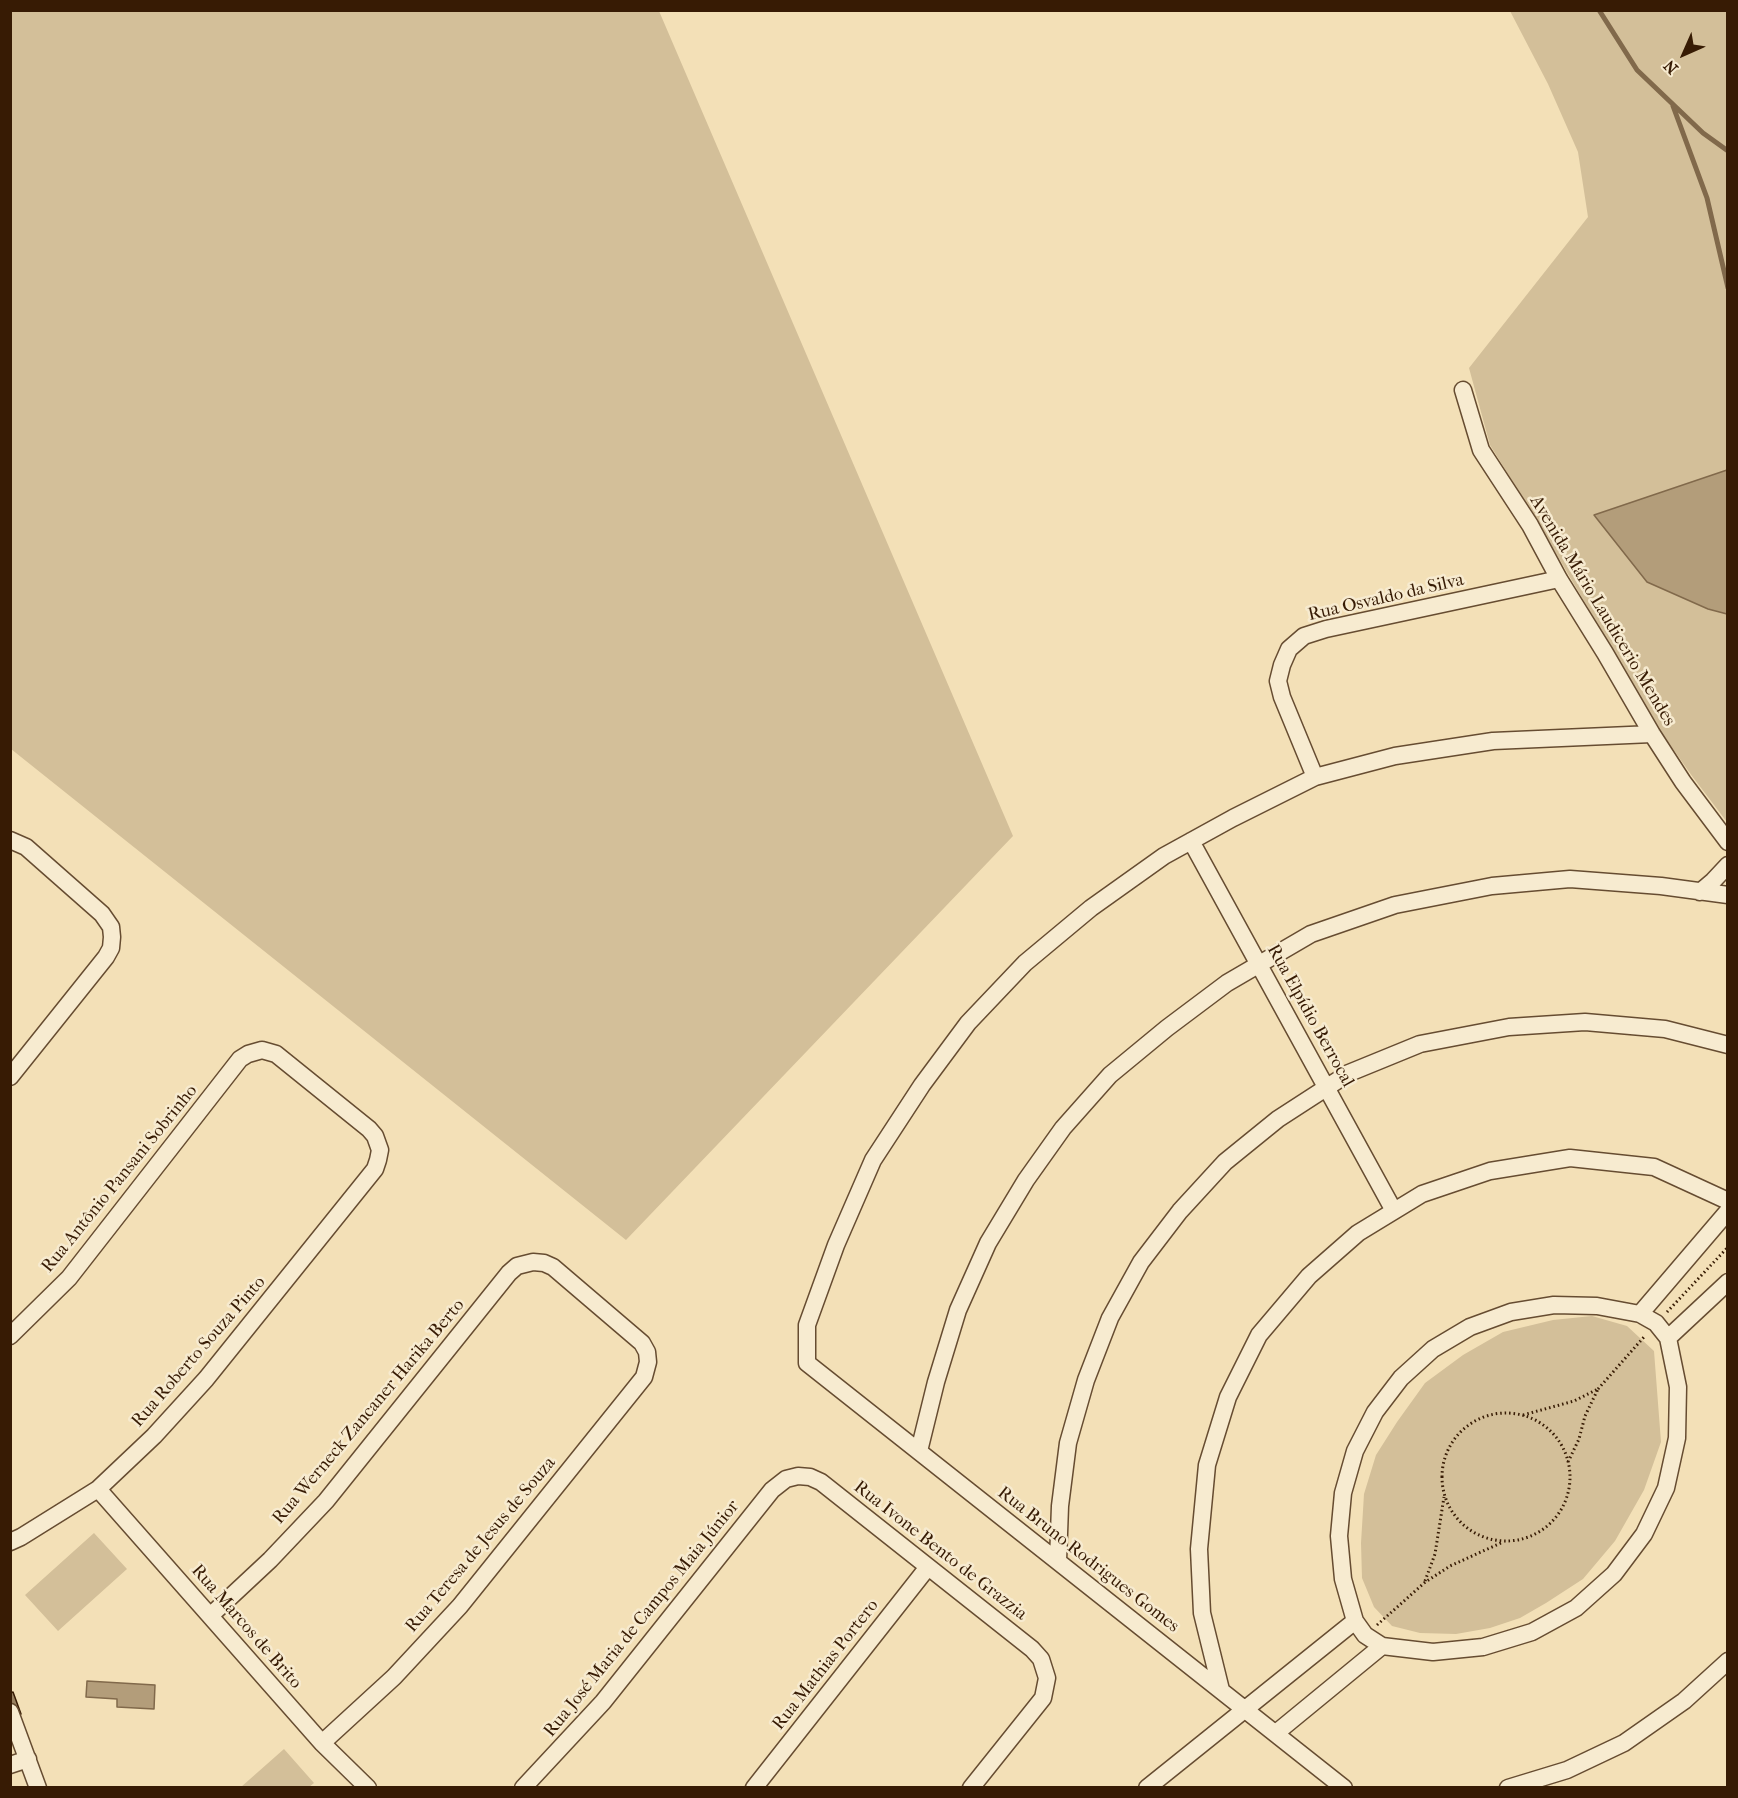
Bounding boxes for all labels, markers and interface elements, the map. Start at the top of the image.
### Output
north arrow [1654,24,1714,84]
text: N [1660,56,1682,78]
street label: Avenida Mário Laudicerio Mendes [1525,492,1679,730]
street label: Rua Osvaldo da Silva [1306,570,1466,626]
street label: Rua Elpídio Berrocal [1262,941,1358,1091]
street label: Rua Antônio Pansani Sobrinho [38,1081,202,1277]
street label: Rua Roberto Souza Pinto [127,1272,271,1432]
street label: Rua Werneck Zancaner Harika Berto [268,1295,470,1529]
street label: Rua Teresa de Jesus de Souza [401,1453,561,1637]
street label: Rua Ivone Bento de Grazzia [849,1477,1031,1625]
street label: Rua Bruno Rodrigues Gomes [993,1482,1183,1638]
street label: Rua José Maria de Campos Maia Júnior [540,1496,744,1742]
street label: Rua Marcos de Brito [186,1560,306,1694]
street label: Rua Mathias Portero [768,1595,884,1735]

